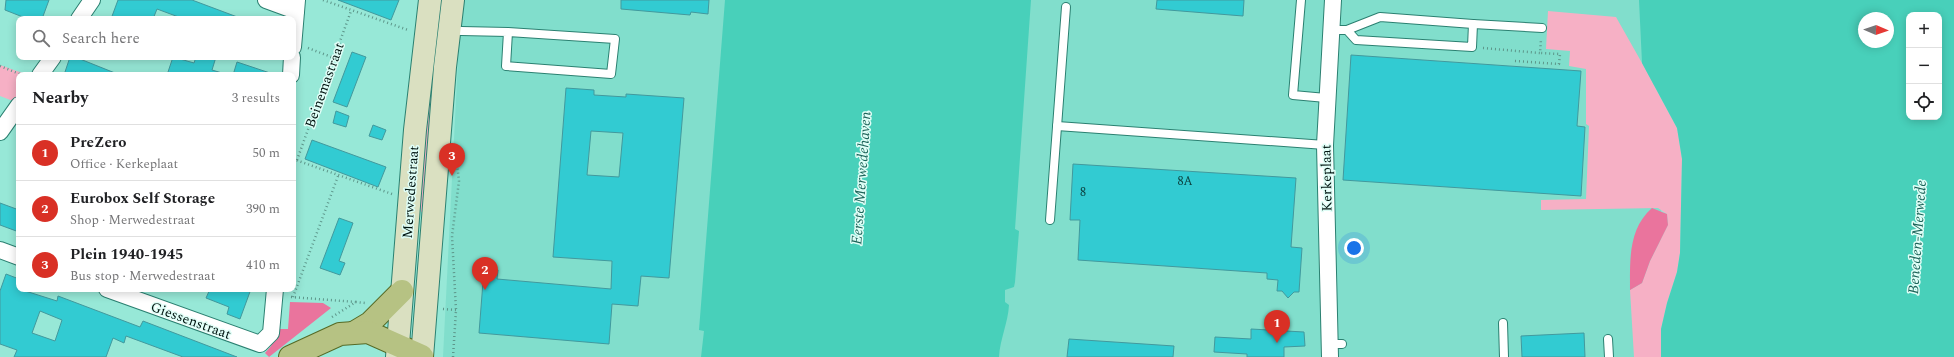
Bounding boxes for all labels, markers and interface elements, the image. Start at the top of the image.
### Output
north arrow [1858,12,1894,48]
map controls [1906,12,1942,120]
button: + [1906,12,1942,48]
search box [16,16,296,60]
icon: search [30,27,52,49]
text: Search here [62,27,140,50]
street label: Beinemastraat [299,39,350,131]
button: − [1906,48,1942,84]
button: locate [1906,84,1942,120]
text: Nearby [32,85,88,111]
text: 3 results [232,88,280,108]
water label: Eerste Merwedehaven [845,111,878,245]
text: PreZero [70,131,126,154]
text: 1 [41,143,49,163]
text: 50 m [253,143,280,163]
pin: 3 [439,143,465,176]
street label: Kerkeplaat [1315,144,1338,212]
street label: Merwedestraat [397,145,424,239]
text: Office · Kerkeplaat [70,154,178,174]
house number: 8A [1177,172,1193,191]
water label: Beneden-Merwede [1902,179,1933,295]
house number: 8 [1080,183,1086,202]
text: Eurobox Self Storage [70,187,215,210]
text: 2 [41,199,49,219]
text: 390 m [246,199,280,219]
text: Shop · Merwedestraat [70,210,195,230]
your location [1344,238,1364,258]
text: Plein 1940-1945 [70,243,183,266]
text: 3 [41,255,49,275]
text: 410 m [246,255,280,275]
pin: 2 [472,257,498,290]
text: Bus stop · Merwedestraat [70,266,215,286]
street label: Giessenstraat [148,296,234,345]
pin: 1 [1264,310,1290,343]

